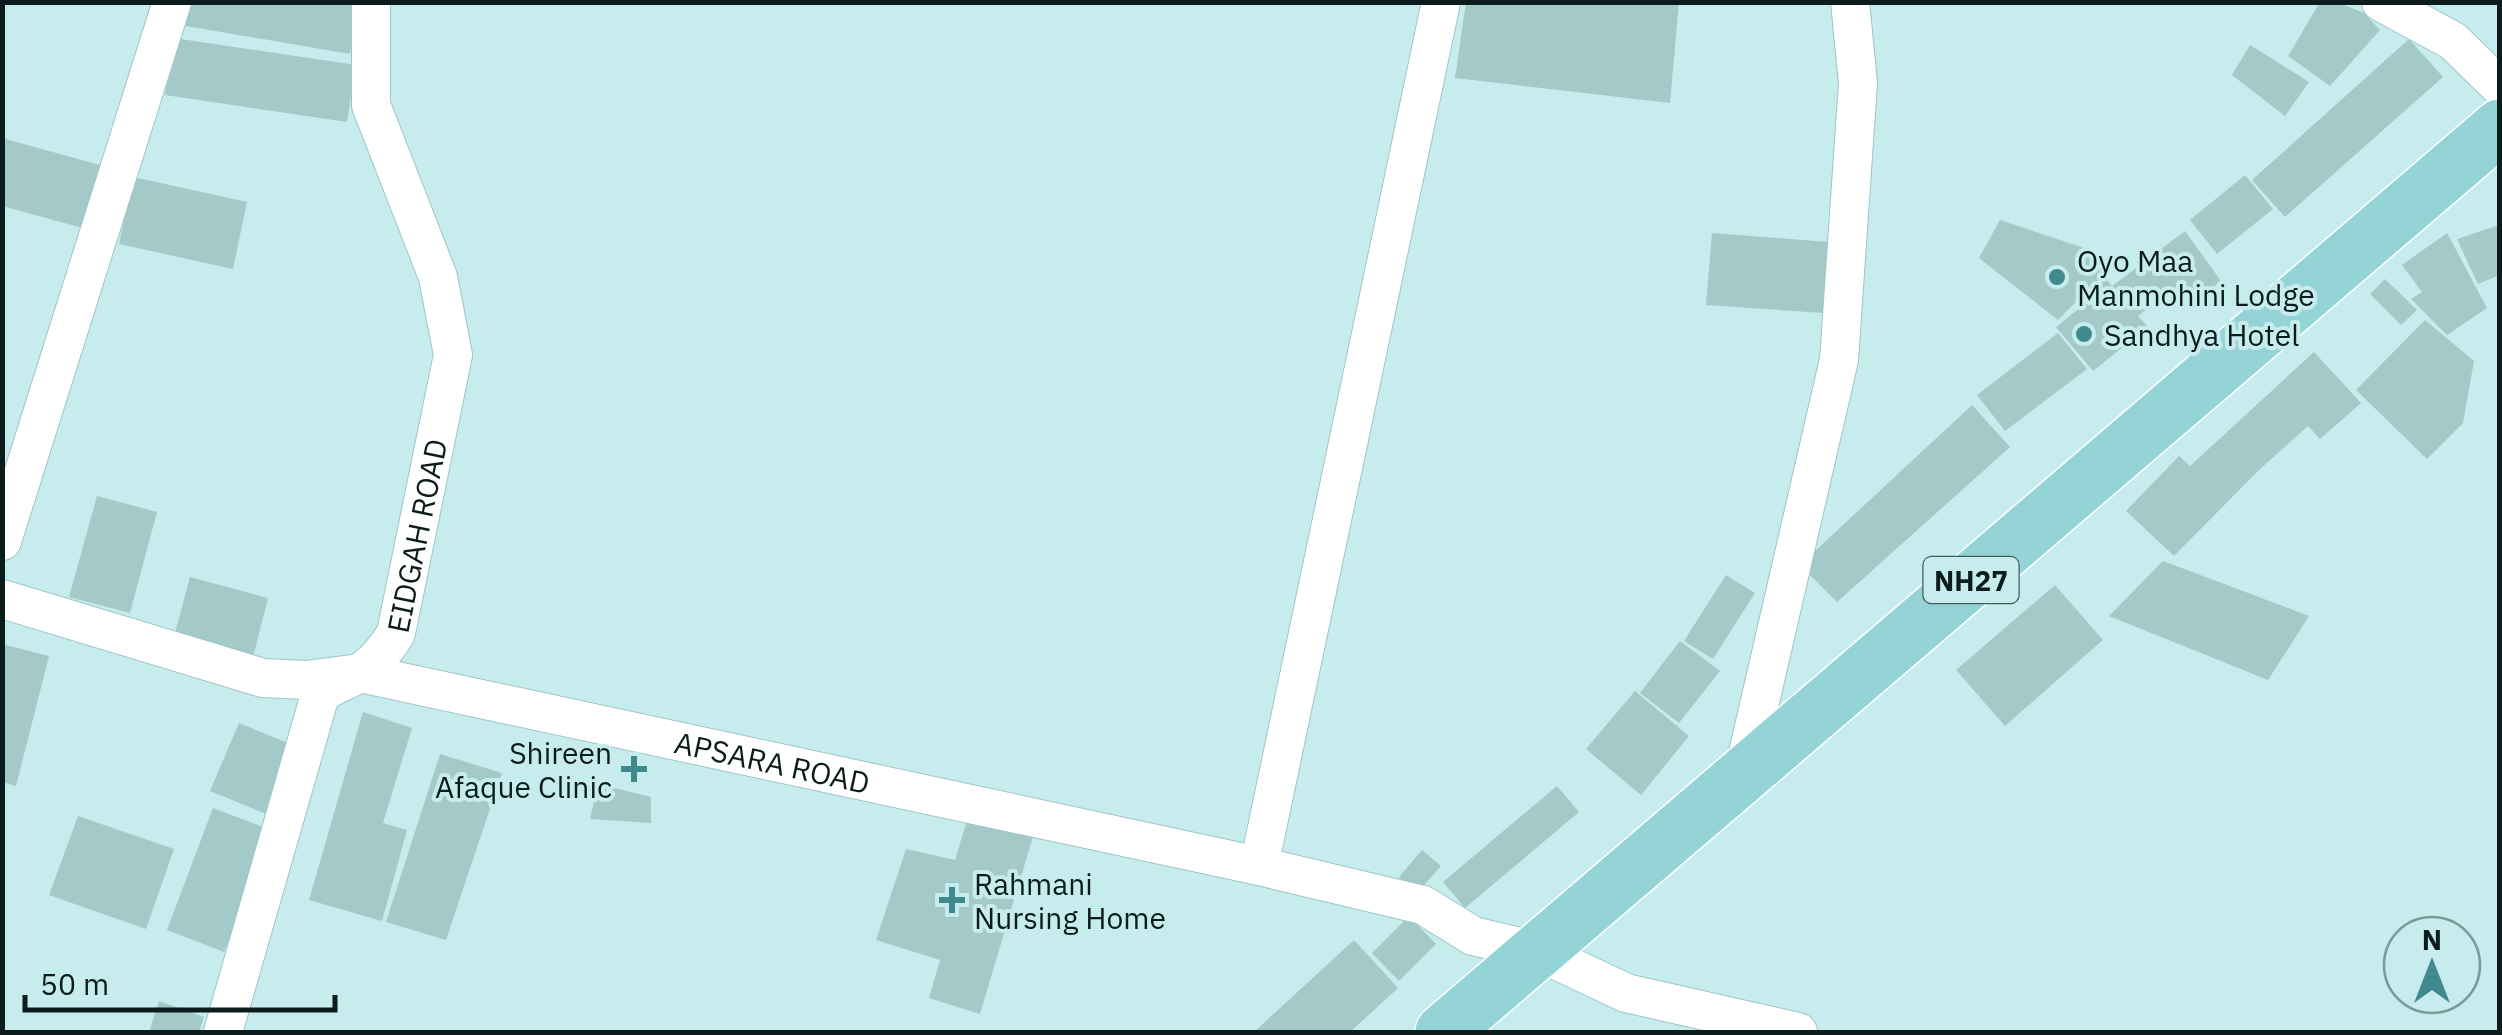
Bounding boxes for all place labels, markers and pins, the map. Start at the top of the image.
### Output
place label: Oyo Maa Manmohini Lodge [2077,241,2315,314]
marker: Oyo Maa Manmohini Lodge [2046,266,2068,288]
place label: Sandhya Hotel [2104,315,2299,354]
marker: Sandhya Hotel [2073,323,2095,345]
place label: Shireen Afaque Clinic [435,733,612,806]
marker: Shireen Afaque Clinic [621,756,647,782]
place label: Rahmani Nursing Home [974,864,1166,937]
marker: Rahmani Nursing Home [939,887,965,913]

